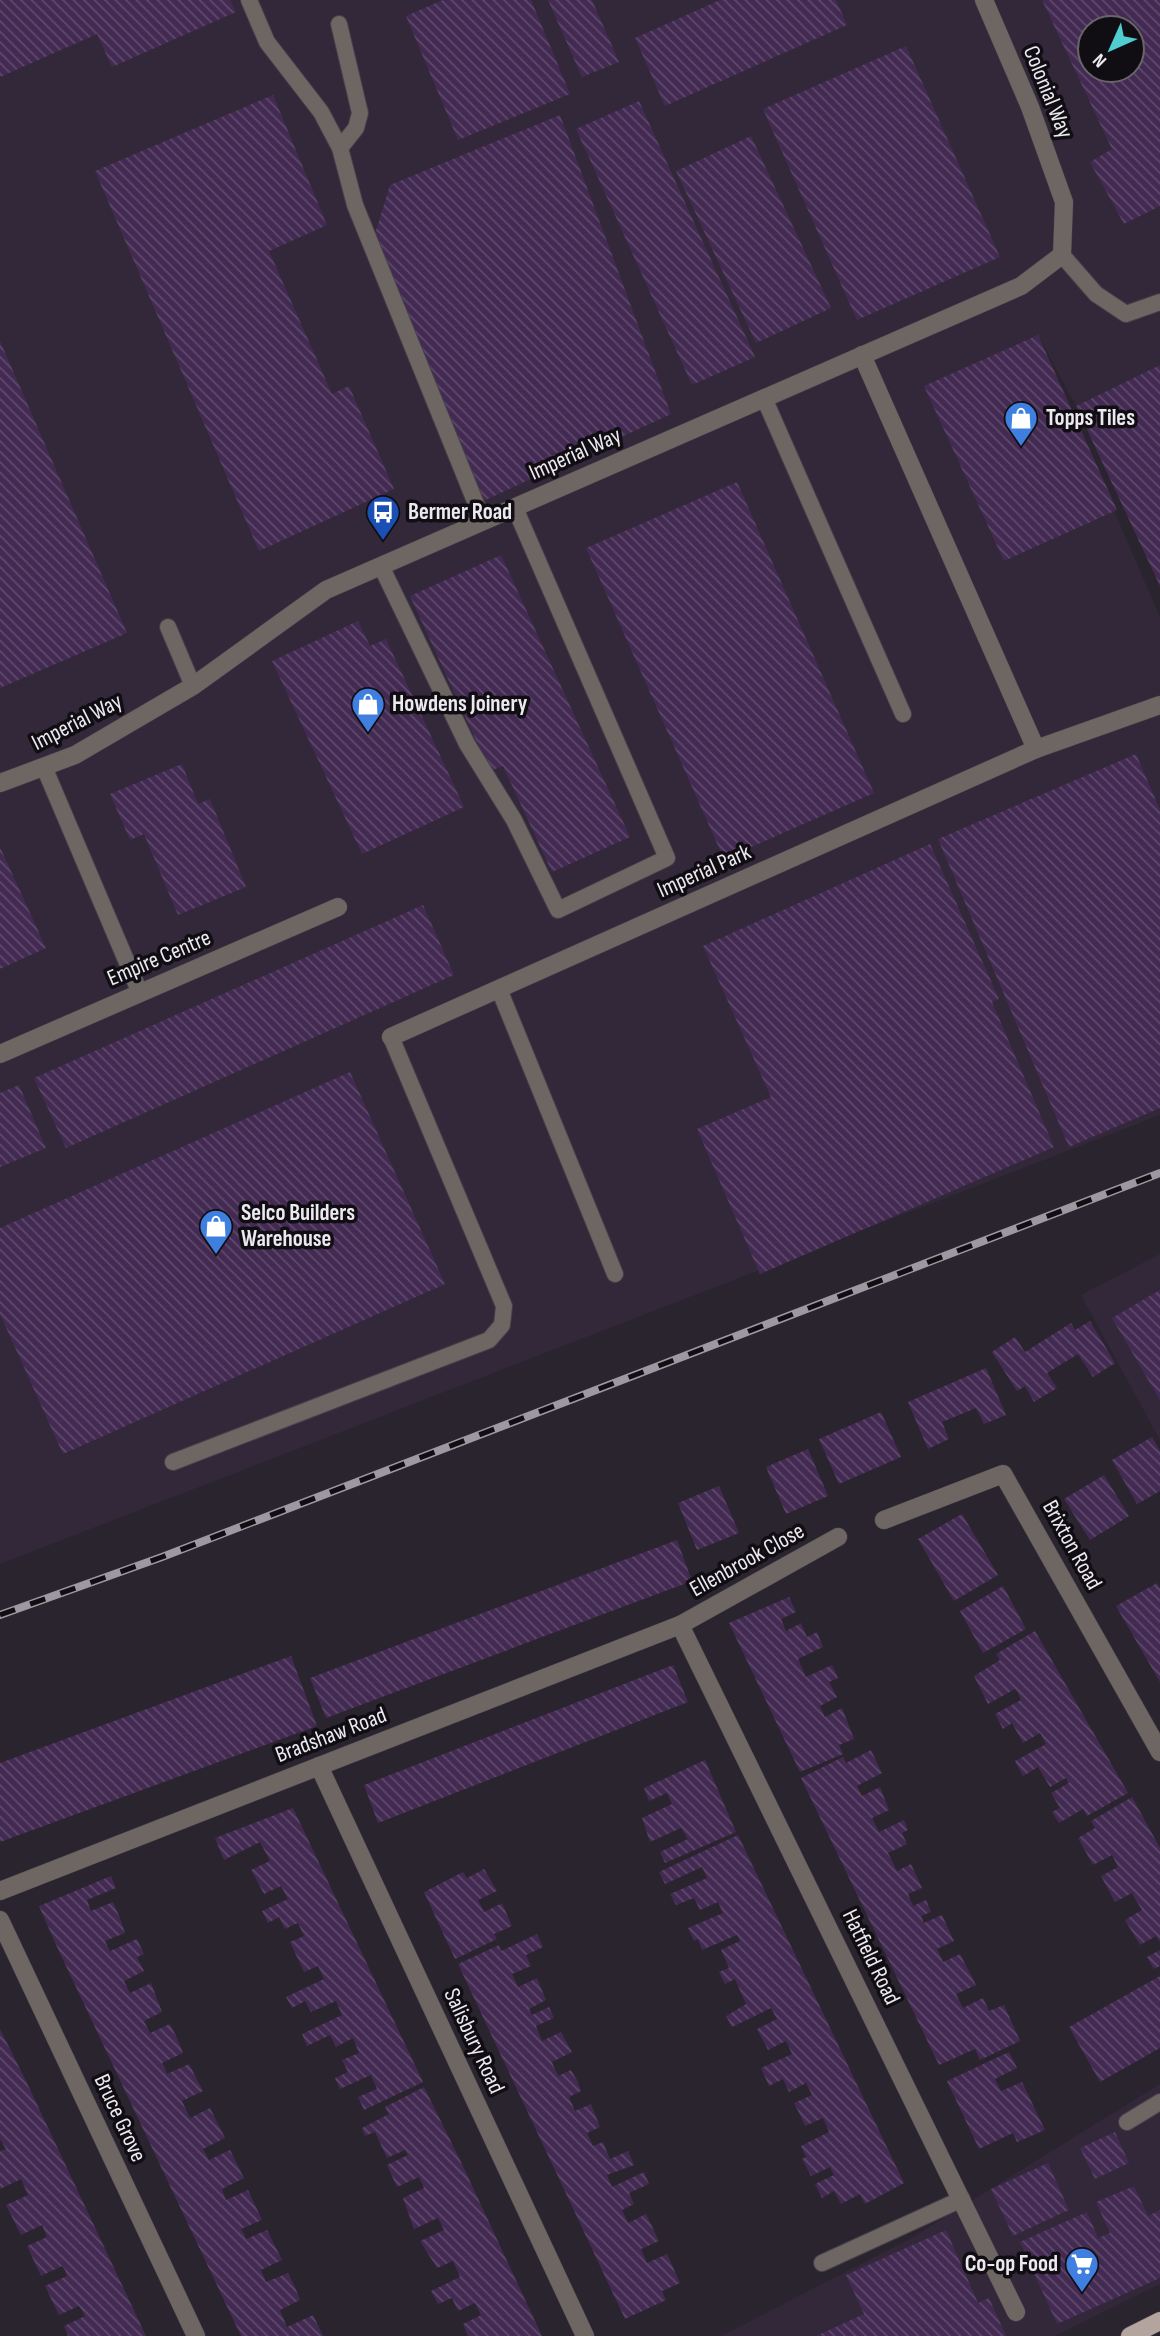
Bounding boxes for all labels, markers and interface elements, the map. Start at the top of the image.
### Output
north arrow [1076,14,1146,84]
street label: Colonial Way [1017,42,1079,142]
text: N [1088,48,1112,72]
shop icon: Topps Tiles [1002,399,1040,448]
place label: Topps Tiles [1046,404,1135,432]
street label: Imperial Way [525,421,625,487]
bus stop icon: Bermer Road [364,493,402,542]
place label: Bermer Road [408,498,512,526]
shop icon: Howdens Joinery [349,685,387,734]
street label: Imperial Way [27,687,127,757]
place label: Howdens Joinery [392,690,528,718]
street label: Imperial Park [653,838,755,904]
street label: Empire Centre [103,924,215,992]
place label: Selco Builders Warehouse [241,1199,355,1253]
shop icon: Selco Builders Warehouse [197,1207,235,1256]
street label: Brixton Road [1036,1495,1108,1595]
street label: Ellenbrook Close [685,1517,809,1603]
street label: Bradshaw Road [272,1701,390,1769]
street label: Hatfield Road [836,1905,906,2009]
street label: Salisbury Road [437,1984,511,2098]
street label: Bruce Grove [88,2070,152,2166]
supermarket icon: Co-op Food [1063,2245,1101,2294]
place label: Co-op Food [965,2250,1058,2278]

